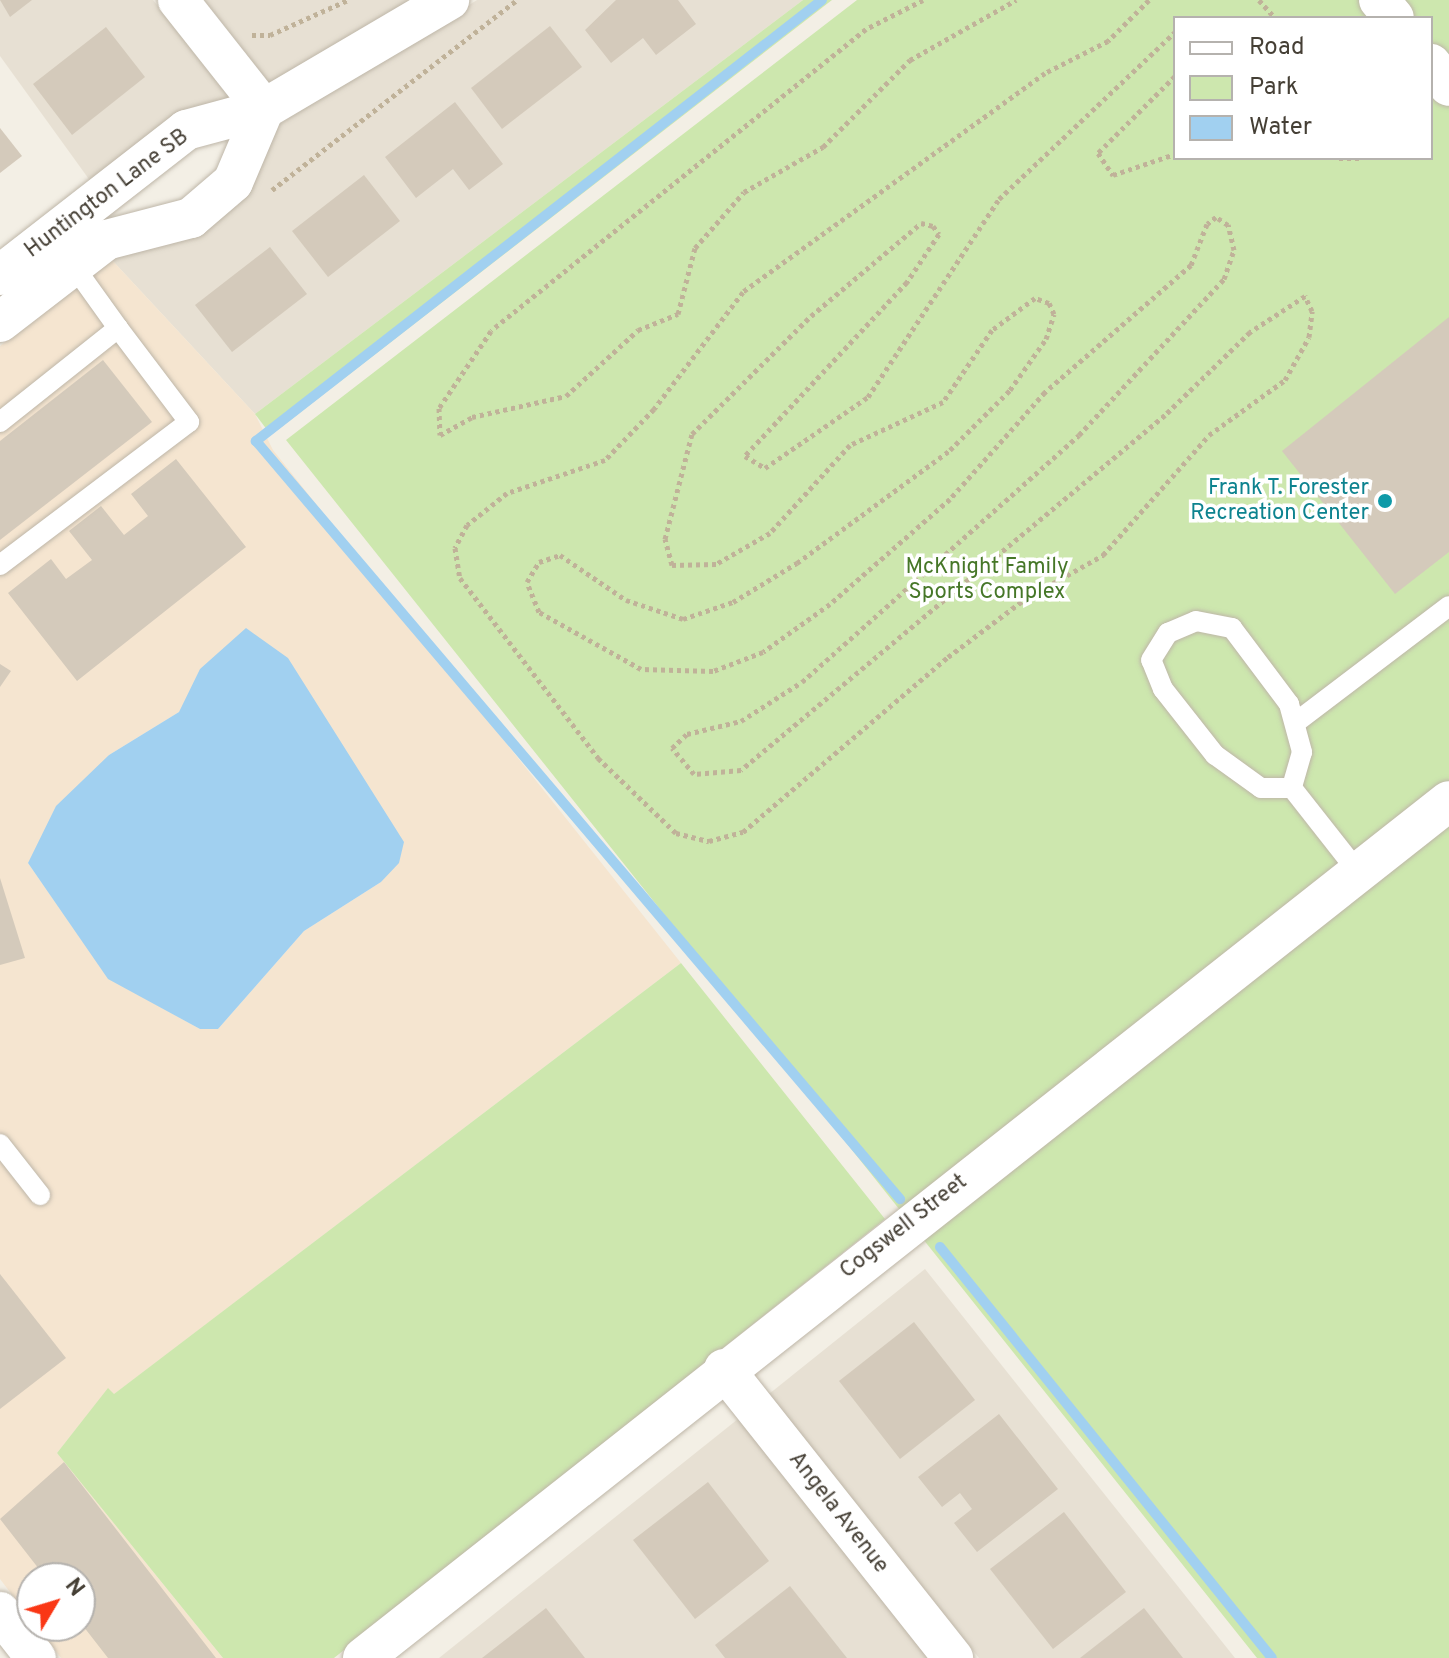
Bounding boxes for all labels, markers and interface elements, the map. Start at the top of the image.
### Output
legend [1173,16,1433,160]
text: Road [1249,33,1305,63]
text: Park [1249,73,1299,103]
text: Water [1249,113,1312,143]
street label: Huntington Lane SB [20,124,194,264]
place label: Frank T. Forester Recreation Center [1190,475,1369,526]
marker: Frank T. Forester Recreation Center [1376,492,1394,510]
park label: McKnight Family Sports Complex [905,554,1069,606]
street label: Cogswell Street [835,1169,973,1285]
street label: Angela Avenue [782,1447,894,1579]
north arrow [16,1562,96,1642]
text: N [58,1574,89,1603]

